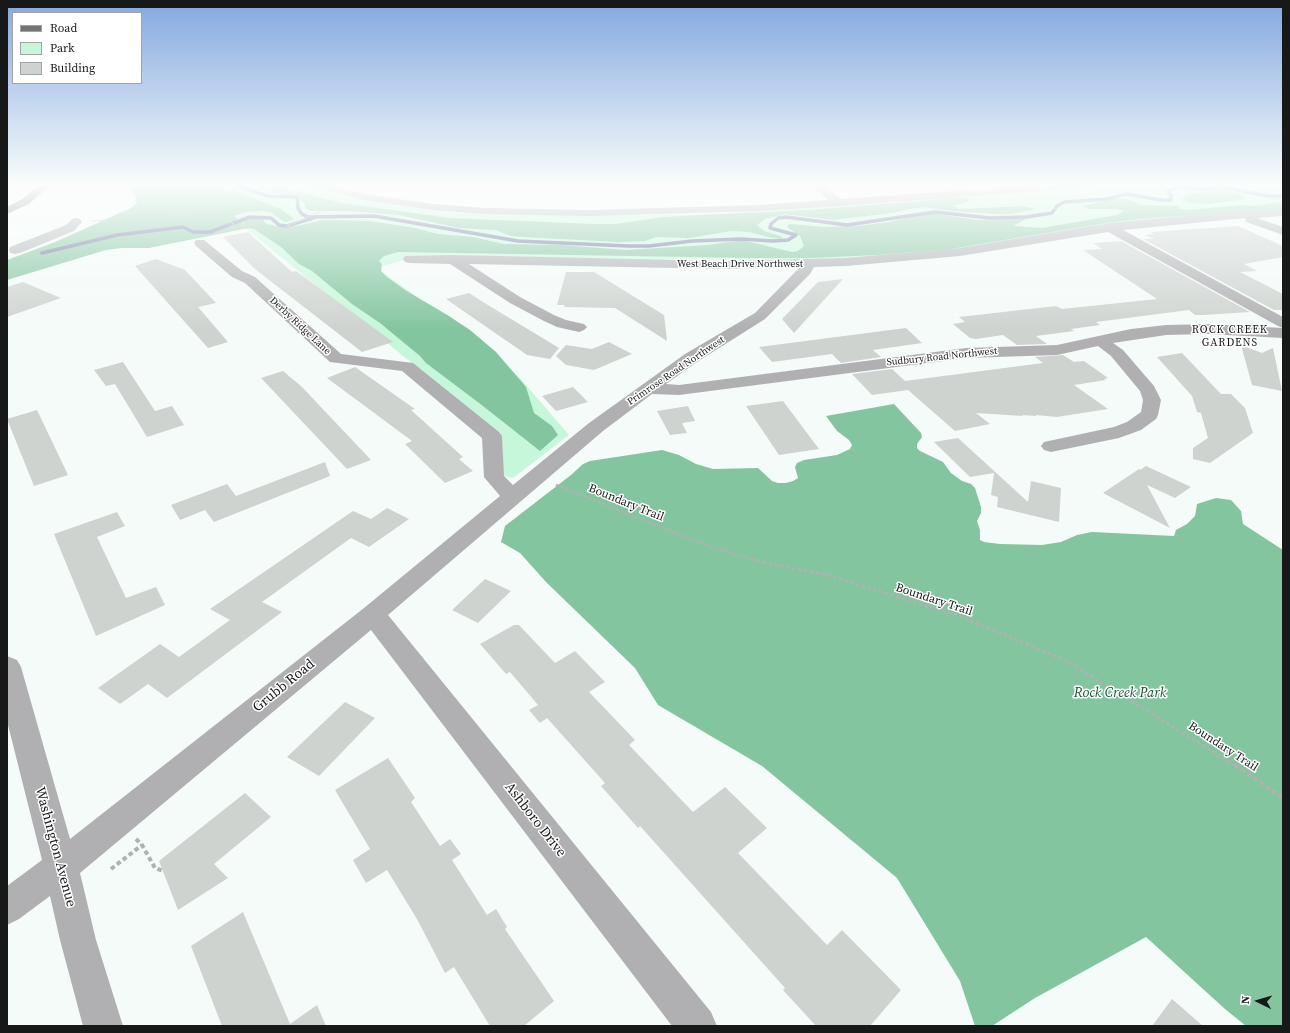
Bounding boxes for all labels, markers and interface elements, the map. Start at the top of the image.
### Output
legend [12,12,142,84]
text: Road [50,20,77,36]
text: Park [50,40,75,56]
text: Building [50,60,95,76]
street label: West Beach Drive Northwest [677,258,803,270]
street label: Derby Ridge Lane [267,295,333,357]
district label: ROCK CREEK GARDENS [1192,323,1268,349]
street label: Primrose Road Northwest [625,334,727,408]
street label: Sudbury Road Northwest [886,345,998,369]
street label: Boundary Trail [586,481,666,525]
street label: Boundary Trail [894,581,974,619]
street label: Grubb Road [250,656,318,716]
park label: Rock Creek Park [1074,685,1166,701]
street label: Boundary Trail [1185,719,1261,775]
street label: Ashboro Drive [501,779,569,861]
street label: Washington Avenue [31,785,79,909]
north arrow [1238,981,1278,1021]
text: N [1238,995,1253,1005]

